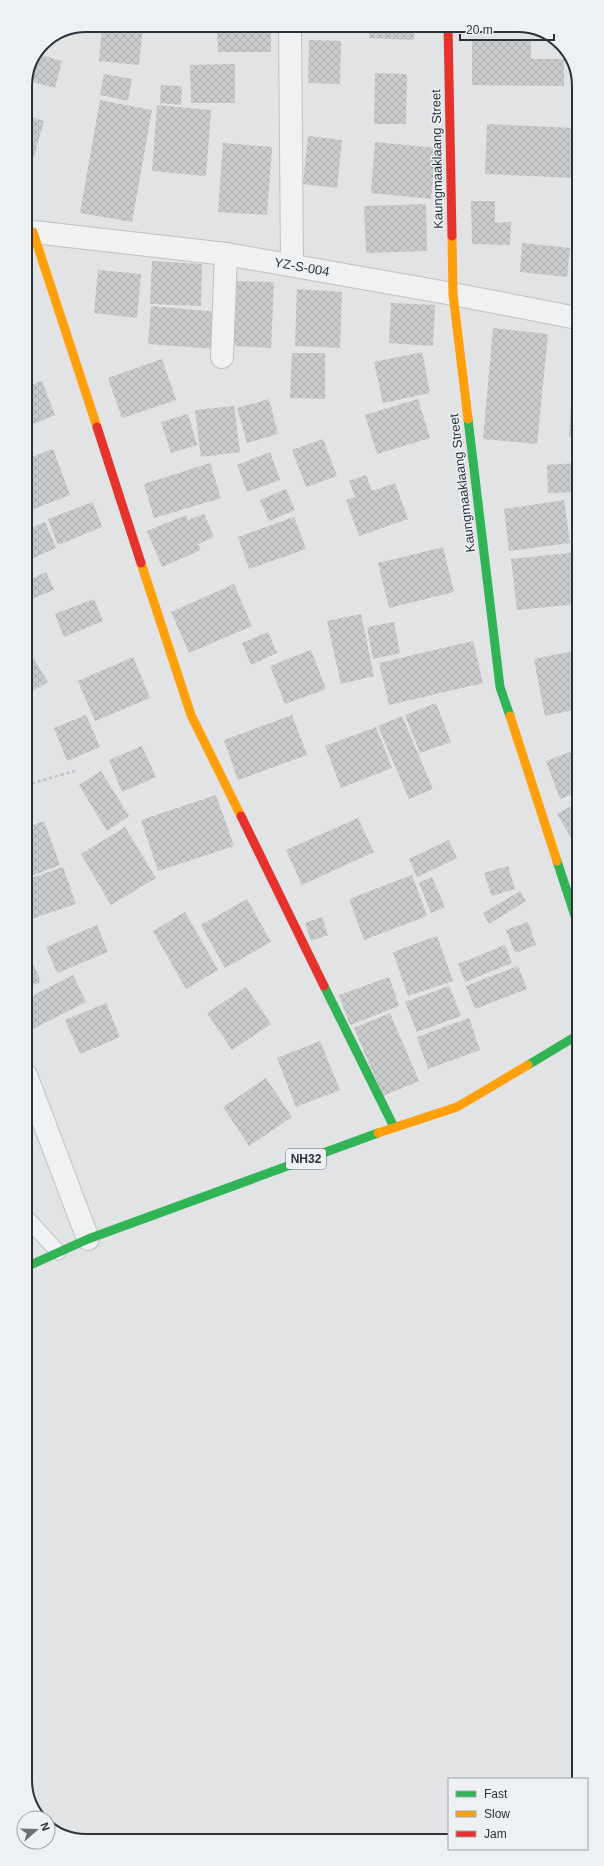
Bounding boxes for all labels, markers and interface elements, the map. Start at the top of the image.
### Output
scale bar [460,16,554,42]
text: 20 m [466,23,493,37]
street label: Kaungmaaklaang Street [428,89,446,229]
street label: YZ-S-004 [273,255,331,279]
street label: Kaungmaaklaang Street [446,412,478,553]
road number: NH32 [286,1149,326,1169]
legend [448,1778,588,1850]
text: Fast [484,1787,508,1801]
text: Slow [484,1807,510,1821]
north arrow [16,1810,56,1850]
text: N [38,1821,52,1832]
text: Jam [484,1827,507,1841]

